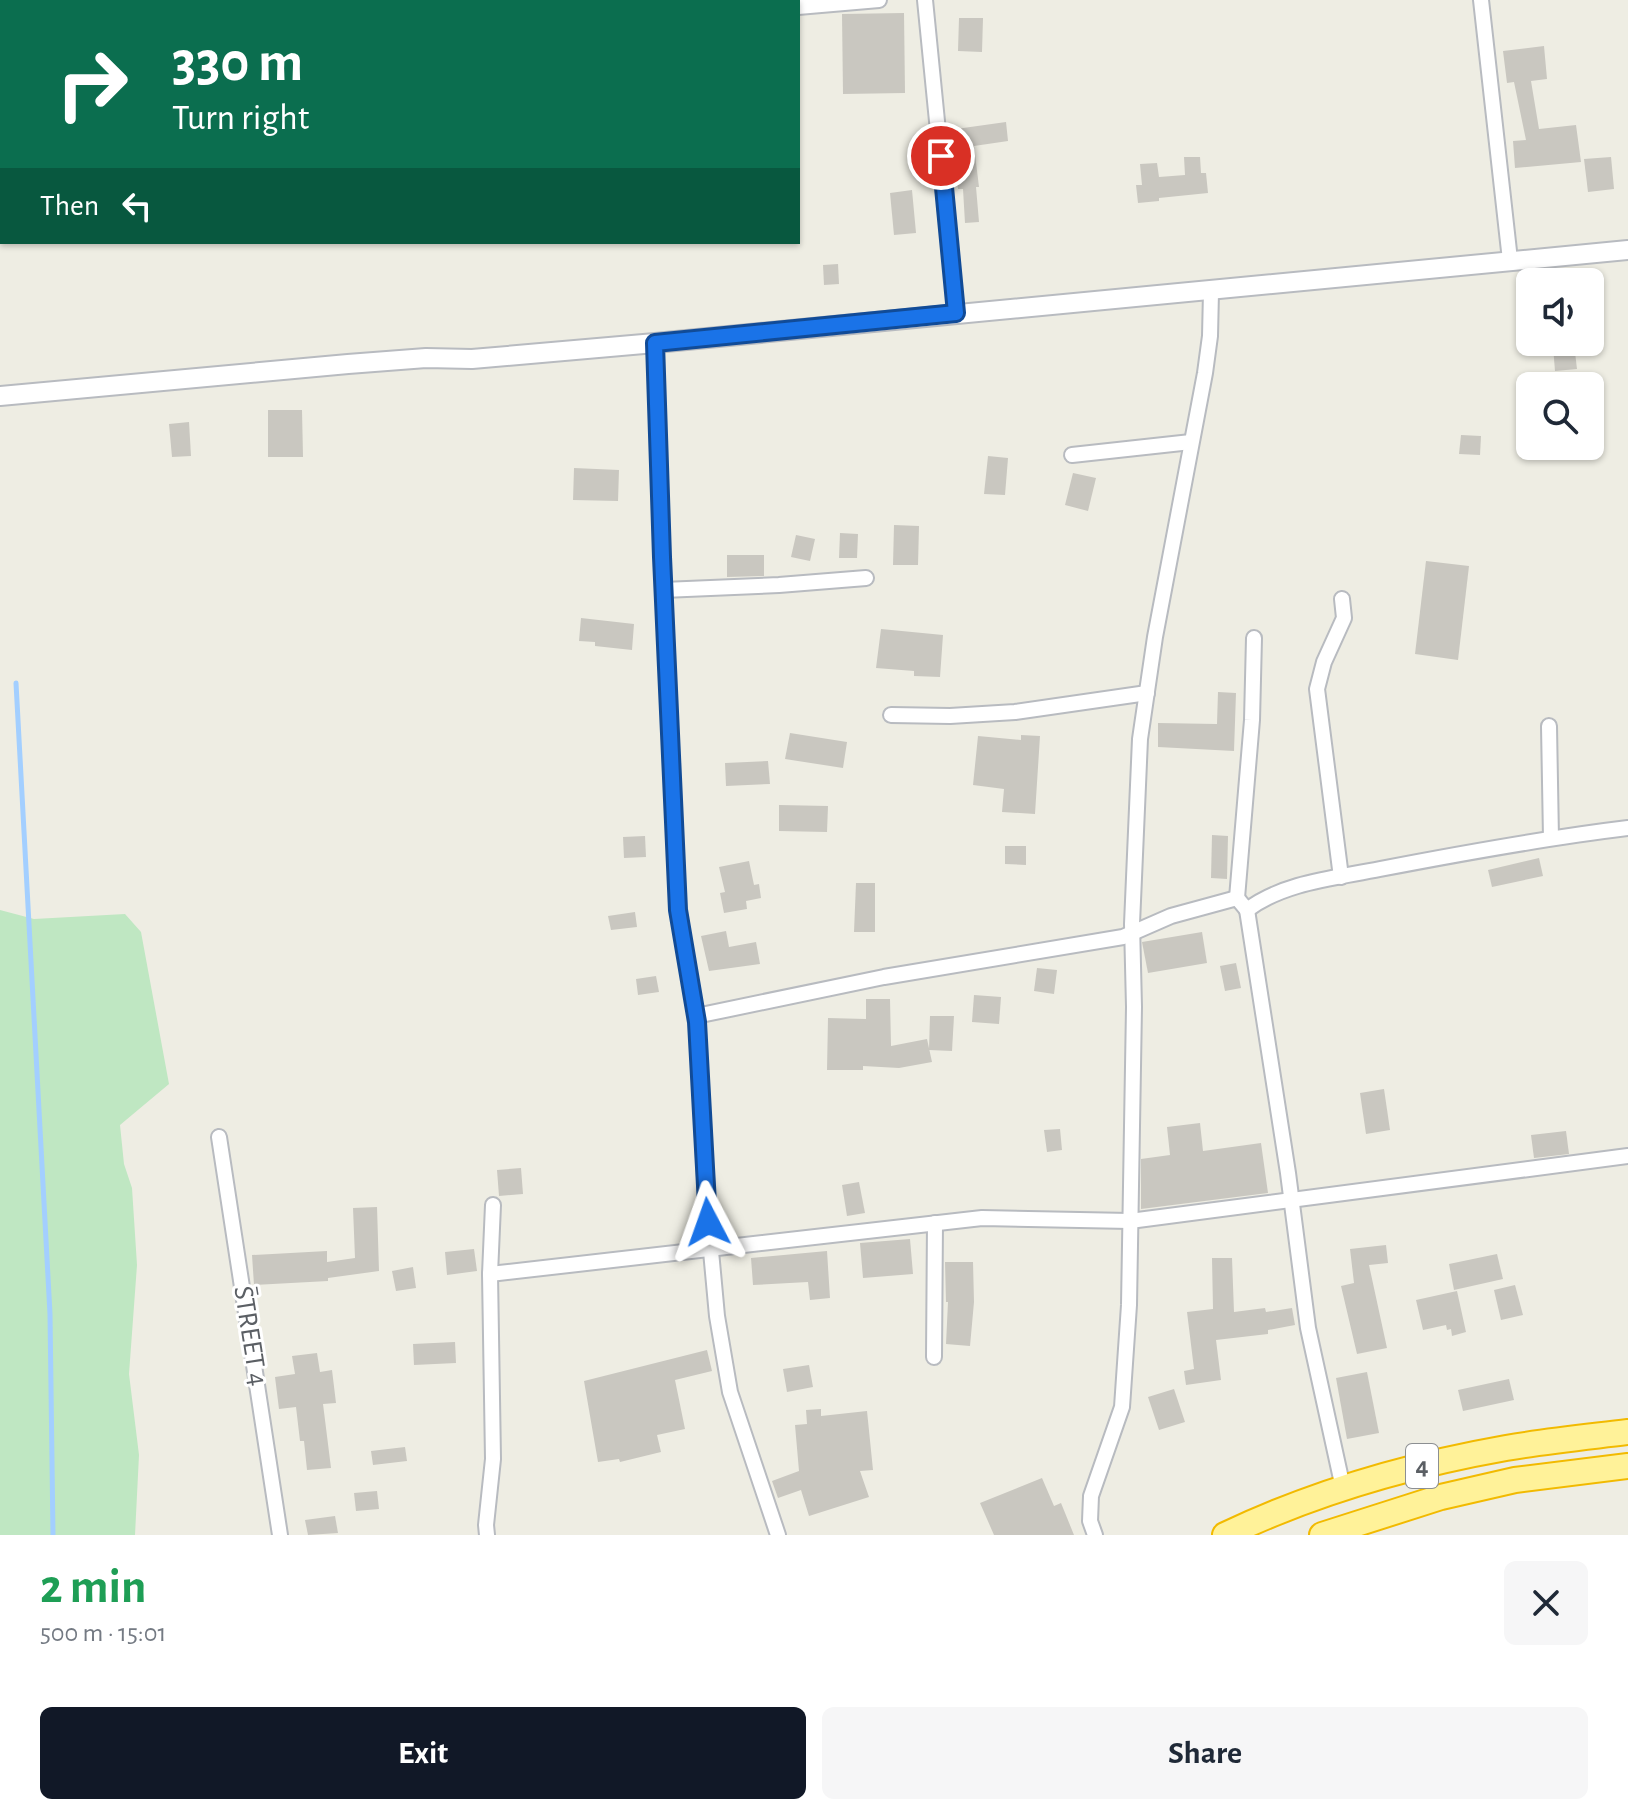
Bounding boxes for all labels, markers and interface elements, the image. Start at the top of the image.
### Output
icon: right [40,32,144,136]
text: 330 m [172,35,303,91]
text: Turn right [172,100,309,136]
pin [907,122,975,190]
icon: arrive [919,134,963,178]
icon: left [115,184,159,228]
text: Then [40,191,99,221]
map controls [1516,268,1604,460]
button: sound [1516,268,1604,356]
button: search [1516,372,1604,460]
position arrow [666,1180,750,1264]
street label: S̄TREET 4 [228,1284,273,1388]
road number: 4 [1406,1444,1438,1488]
button: close [1504,1561,1588,1645]
text: 2 min [40,1564,147,1612]
text: 500 m · 15:01 [40,1620,166,1646]
button: Exit [40,1707,806,1799]
button: Share [822,1707,1588,1799]

